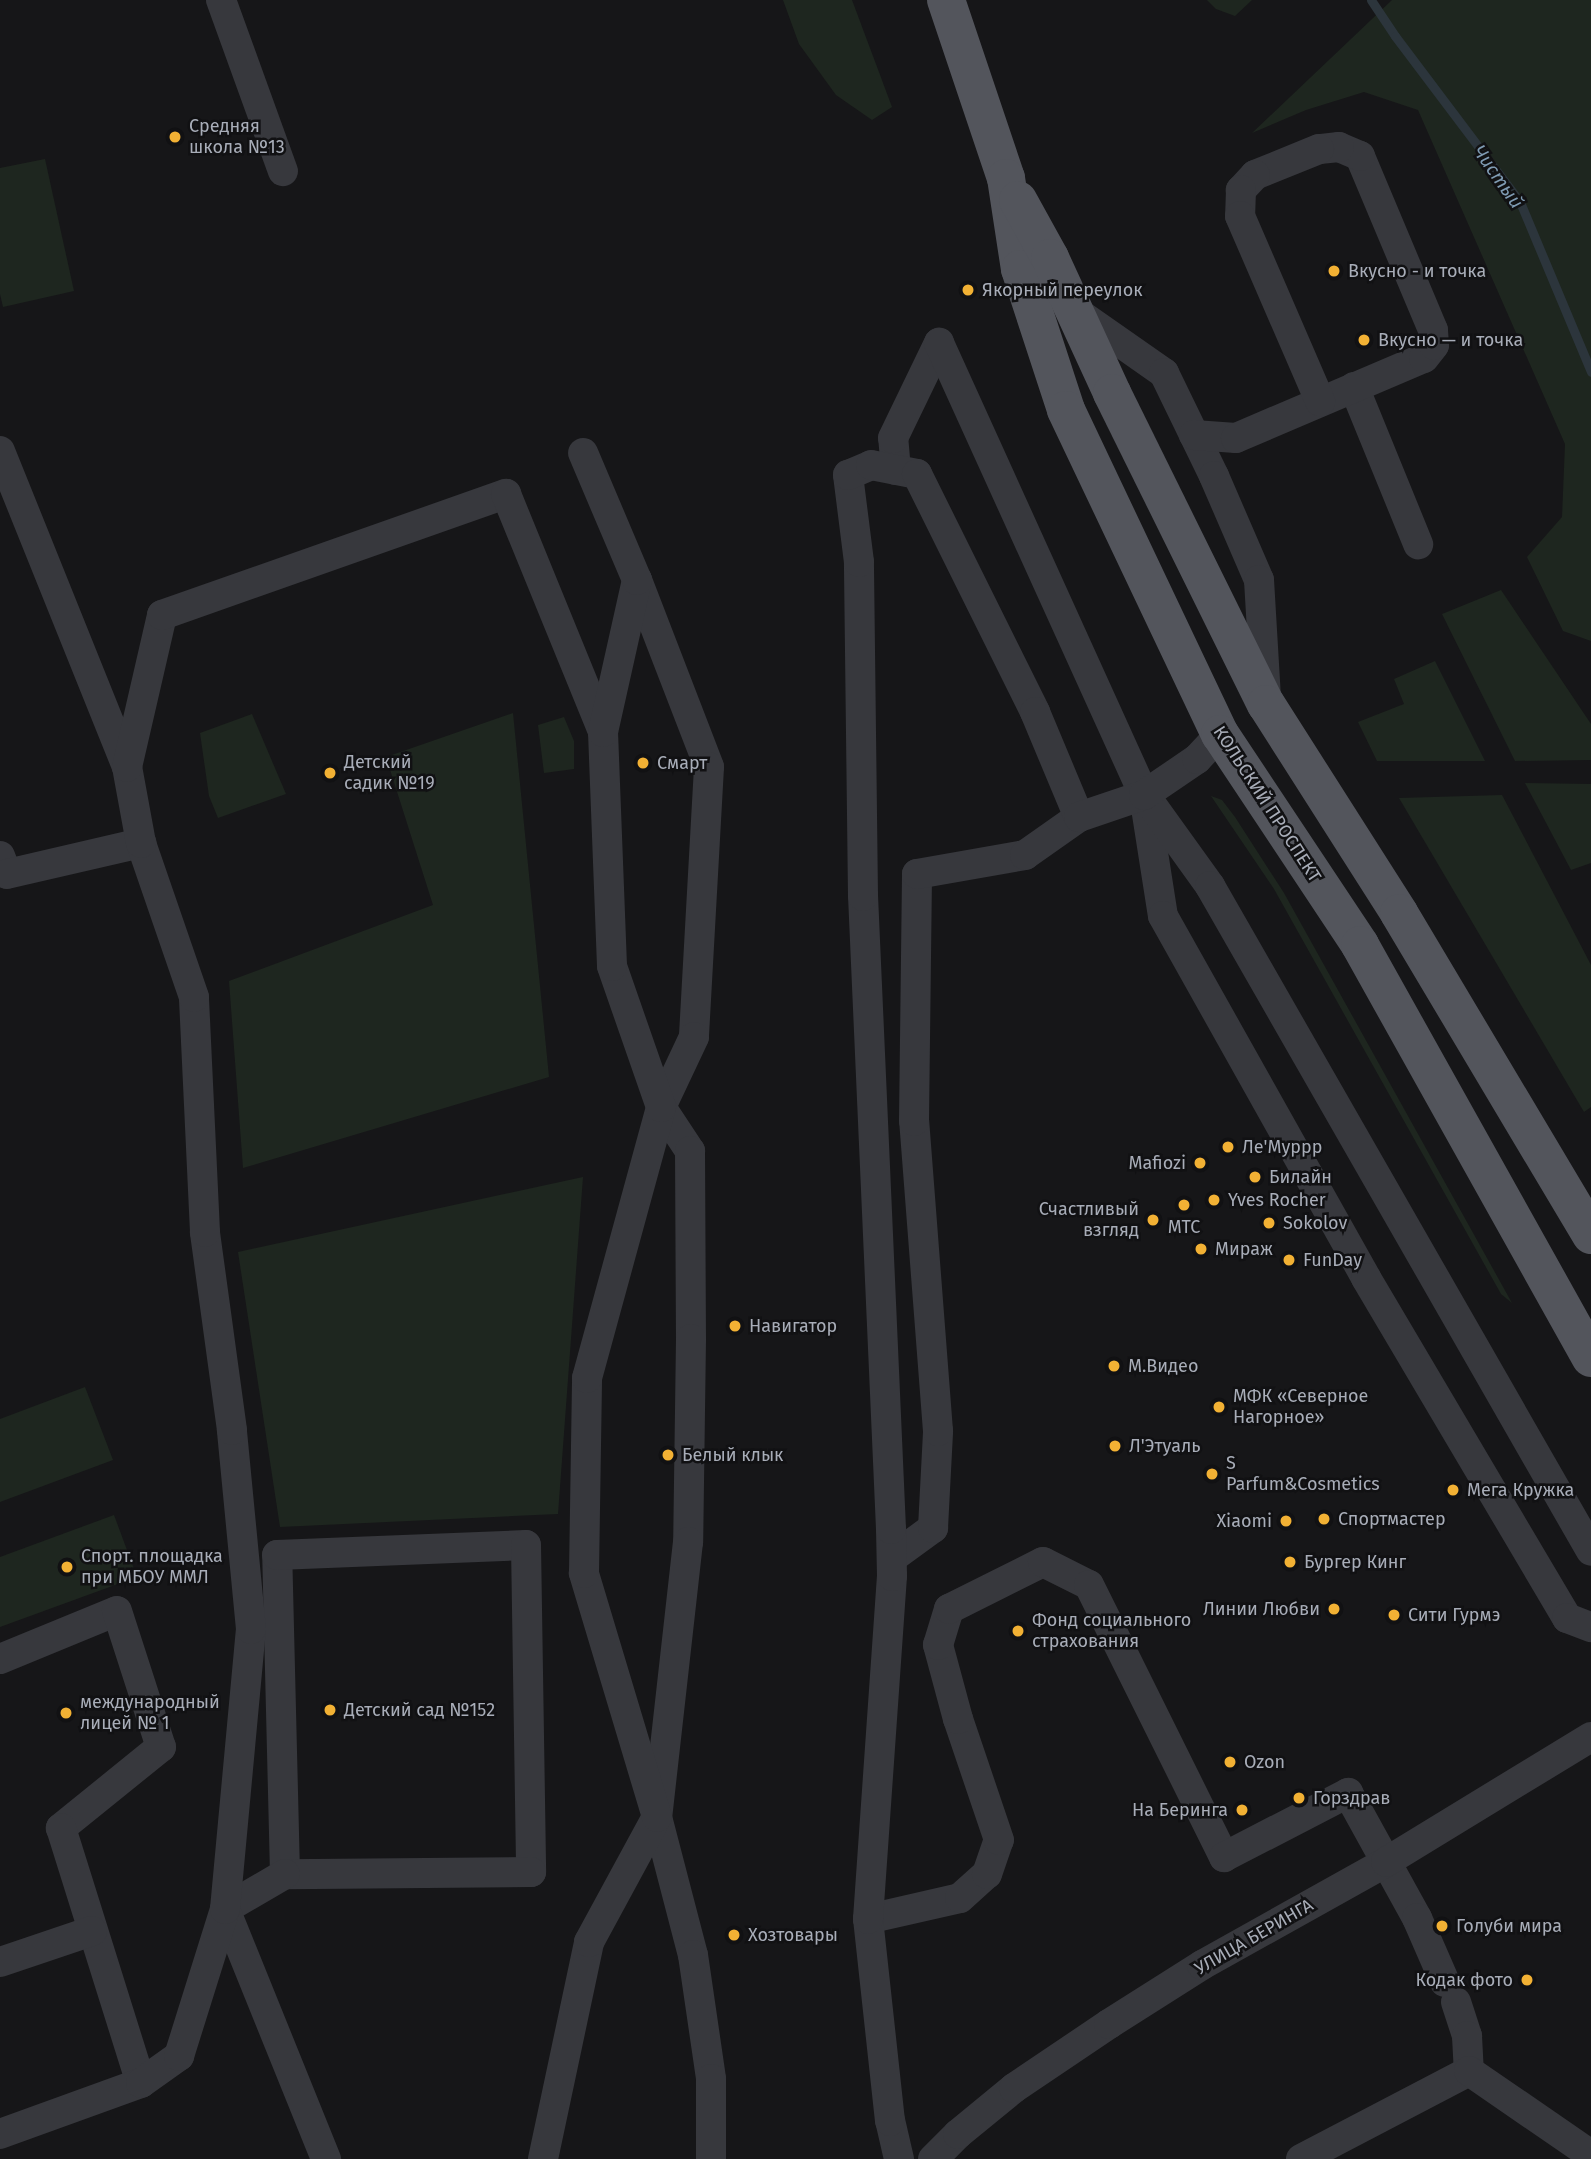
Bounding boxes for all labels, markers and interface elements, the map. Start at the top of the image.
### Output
place label: Средняя школа №13 [189,116,285,158]
marker: Средняя школа №13 [167,129,183,145]
water label: Чистый [1468,141,1528,213]
place label: Вкусно - и точка [1348,260,1486,282]
marker: Вкусно - и точка [1326,263,1342,279]
place label: Якорный переулок [982,279,1142,301]
marker: Якорный переулок [960,282,976,298]
place label: Вкусно — и точка [1378,329,1523,351]
marker: Вкусно — и точка [1356,332,1372,348]
street label: КОЛЬСКИЙ ПРОСПЕКТ [1209,722,1325,886]
place label: Детский садик №19 [344,752,435,794]
place label: Смарт [657,752,707,774]
marker: Смарт [635,755,651,771]
marker: Детский садик №19 [322,765,338,781]
place label: Ле'Муррр [1242,1136,1322,1158]
marker: Ле'Муррр [1220,1139,1236,1155]
place label: Mafiozi [1129,1152,1186,1174]
marker: Mafiozi [1192,1155,1208,1171]
place label: Билайн [1269,1166,1332,1188]
marker: Билайн [1247,1169,1263,1185]
place label: Yves Rocher [1228,1189,1326,1211]
marker: Yves Rocher [1206,1192,1222,1208]
marker: МТС [1176,1197,1192,1213]
place label: Счастливый взгляд [1039,1199,1139,1242]
marker: Счастливый взгляд [1145,1212,1161,1228]
place label: Sokolov [1283,1212,1347,1234]
marker: Sokolov [1261,1215,1277,1231]
place label: МТС [1168,1216,1200,1238]
place label: Мираж [1215,1238,1273,1260]
marker: Мираж [1193,1241,1209,1257]
place label: FunDay [1303,1249,1362,1271]
marker: FunDay [1281,1252,1297,1268]
place label: Навигатор [749,1315,837,1337]
marker: Навигатор [727,1318,743,1334]
place label: М.Видео [1128,1355,1198,1377]
marker: М.Видео [1106,1358,1122,1374]
place label: МФК «Северное Нагорное» [1233,1386,1368,1428]
marker: МФК «Северное Нагорное» [1211,1399,1227,1415]
place label: Л'Этуаль [1129,1435,1201,1457]
marker: Л'Этуаль [1107,1438,1123,1454]
place label: Белый клык [682,1444,783,1466]
marker: Белый клык [660,1447,676,1463]
place label: S Parfum&Cosmetics [1226,1453,1380,1496]
marker: S Parfum&Cosmetics [1204,1466,1220,1482]
place label: Мега Кружка [1467,1479,1574,1501]
marker: Мега Кружка [1445,1482,1461,1498]
place label: Спортмастер [1338,1508,1446,1530]
place label: Xiaomi [1216,1510,1272,1532]
marker: Спортмастер [1316,1511,1332,1527]
marker: Xiaomi [1278,1513,1294,1529]
place label: Спорт. площадка при МБОУ ММЛ [81,1546,223,1588]
place label: Бургер Кинг [1304,1551,1406,1573]
marker: Бургер Кинг [1282,1554,1298,1570]
marker: Спорт. площадка при МБОУ ММЛ [59,1559,75,1575]
place label: Линии Любви [1203,1598,1320,1620]
marker: Линии Любви [1326,1601,1342,1617]
place label: Сити Гурмэ [1408,1604,1500,1626]
marker: Сити Гурмэ [1386,1607,1402,1623]
place label: Фонд социального страхования [1032,1610,1191,1652]
marker: Фонд социального страхования [1010,1623,1026,1639]
place label: международный лицей № 1 [80,1692,220,1734]
place label: Детский сад №152 [344,1699,495,1721]
marker: Детский сад №152 [322,1702,338,1718]
marker: международный лицей № 1 [58,1705,74,1721]
place label: Ozon [1244,1751,1285,1773]
marker: Ozon [1222,1754,1238,1770]
place label: Горздрав [1313,1787,1390,1809]
marker: Горздрав [1291,1790,1307,1806]
place label: На Беринга [1132,1799,1228,1821]
marker: На Беринга [1234,1802,1250,1818]
street label: УЛИЦА БЕРИНГА [1191,1894,1317,1980]
place label: Голуби мира [1456,1915,1562,1937]
marker: Голуби мира [1434,1918,1450,1934]
place label: Хозтовары [748,1924,838,1946]
marker: Хозтовары [726,1927,742,1943]
place label: Кодак фото [1415,1969,1513,1991]
marker: Кодак фото [1519,1972,1535,1988]

